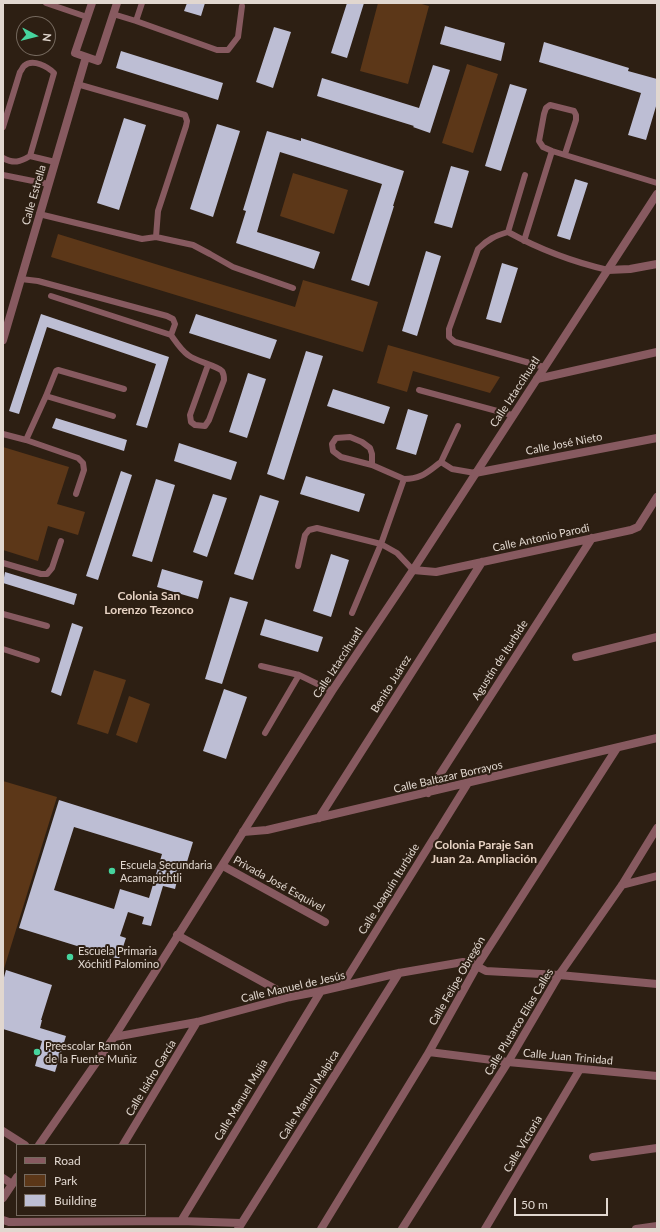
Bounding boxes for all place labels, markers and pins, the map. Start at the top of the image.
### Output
place label: Escuela Secundaria Acamapichtli [120,858,212,884]
marker: Escuela Secundaria Acamapichtli [107,866,117,876]
place label: Escuela Primaria Xóchitl Palomino [78,944,159,970]
marker: Escuela Primaria Xóchitl Palomino [65,952,75,962]
place label: Preescolar Ramón de la Fuente Muñiz [45,1039,137,1065]
marker: Preescolar Ramón de la Fuente Muñiz [32,1047,42,1057]

